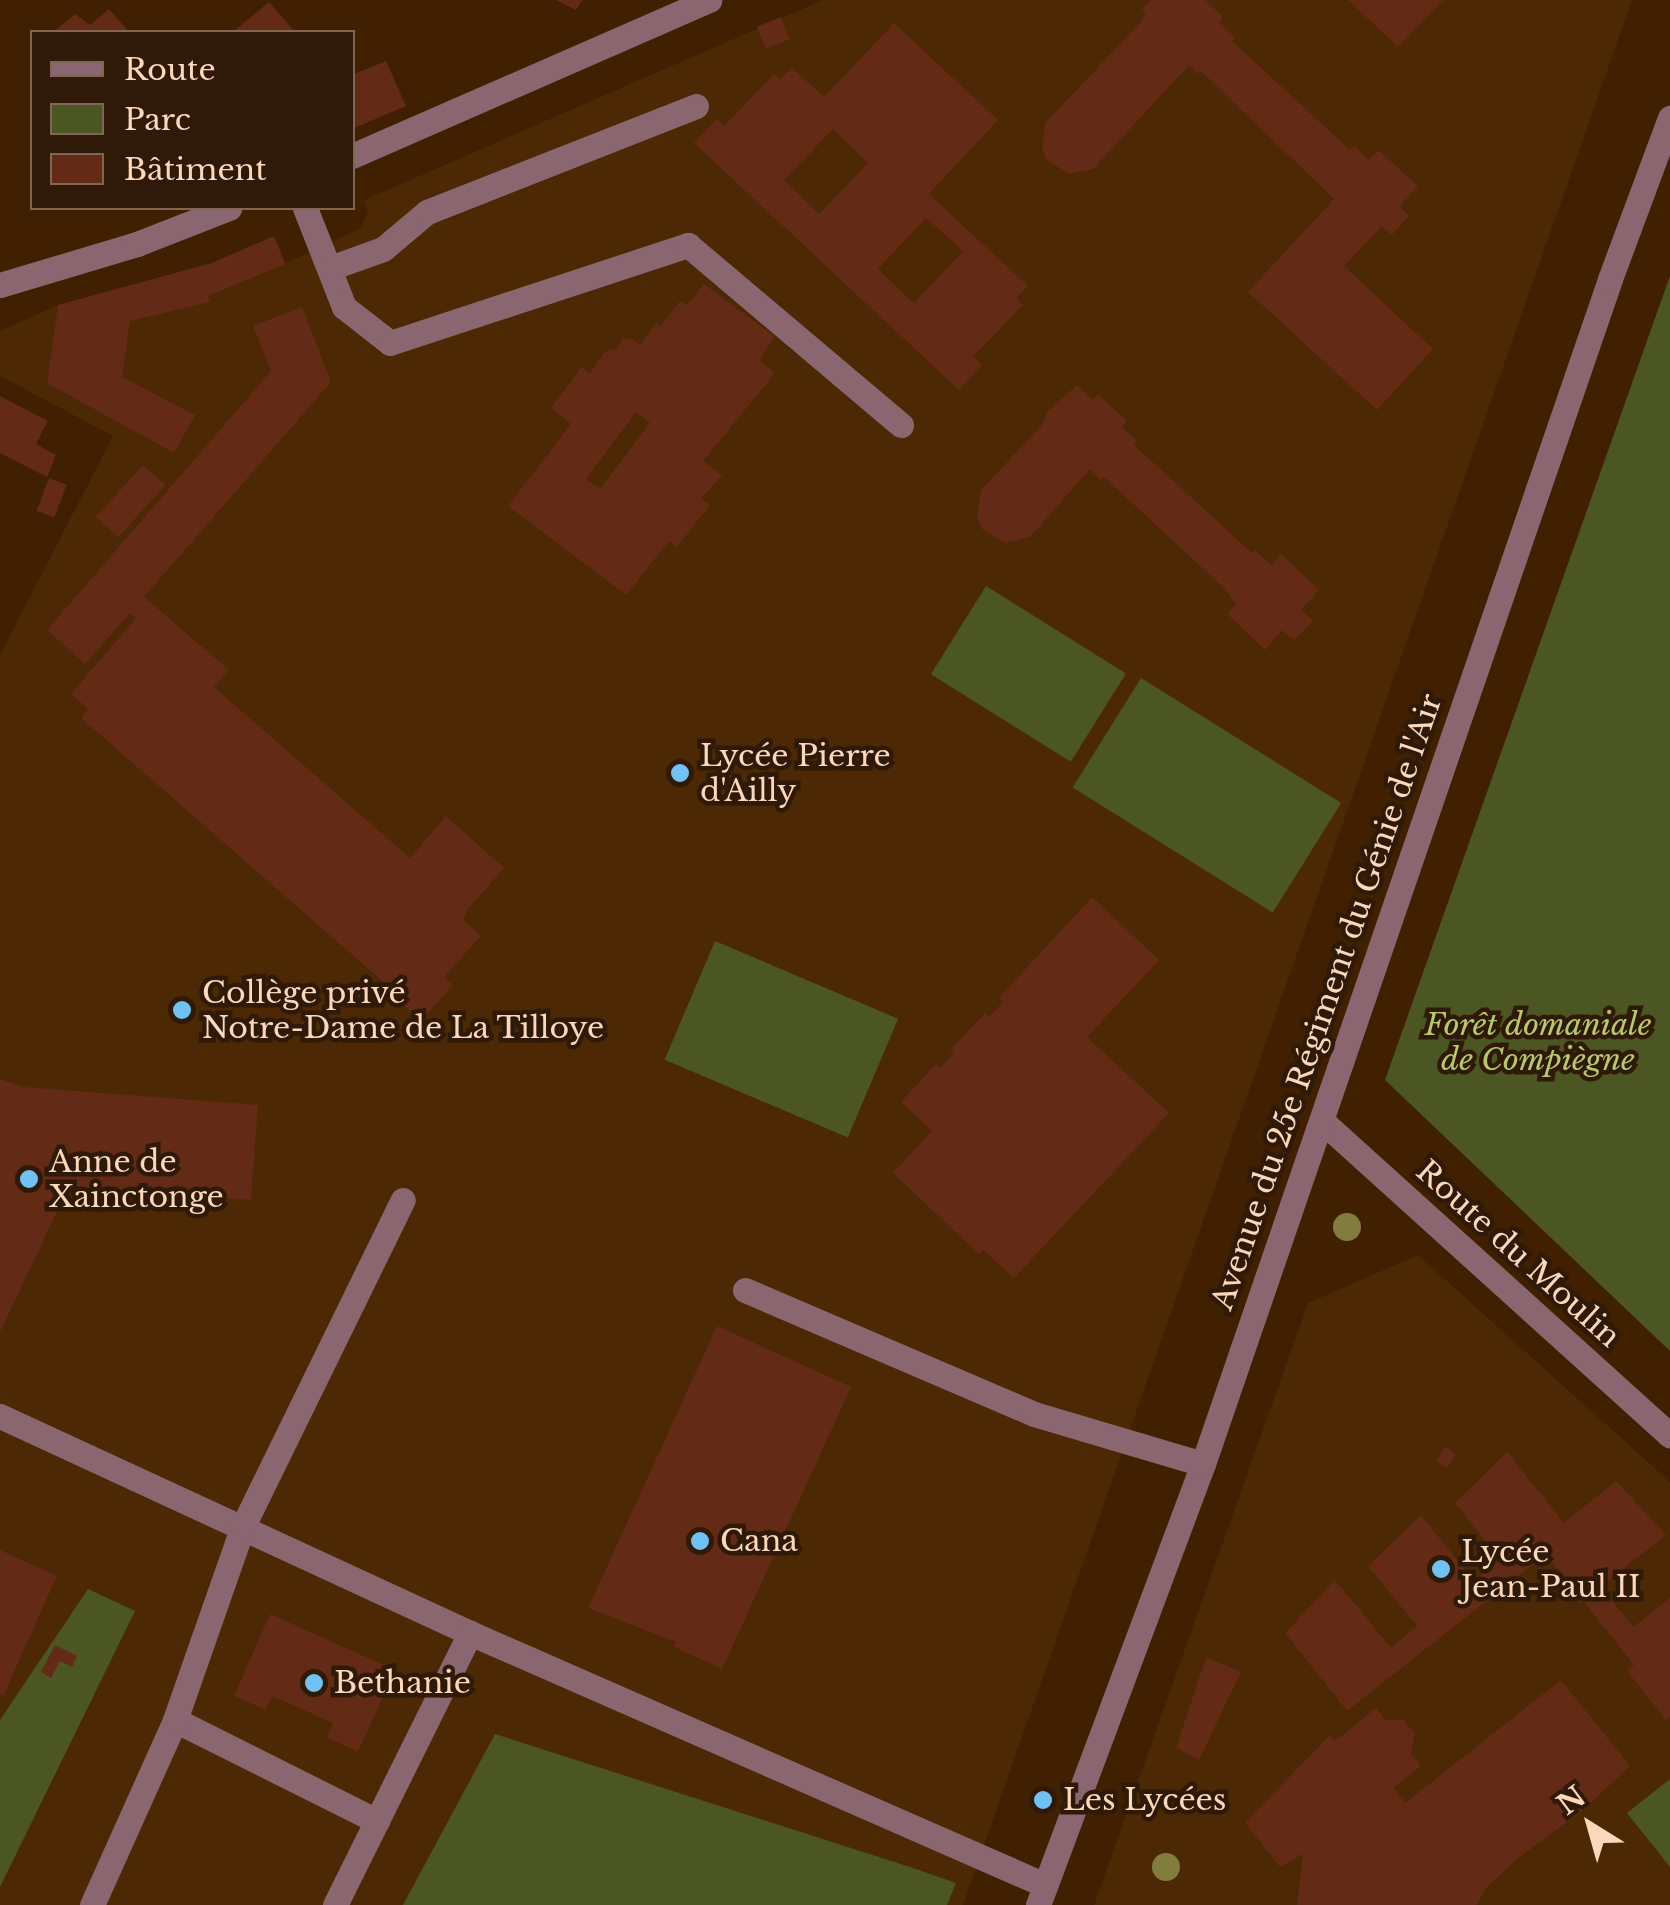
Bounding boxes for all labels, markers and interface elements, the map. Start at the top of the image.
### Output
legend [30,30,355,210]
text: Route [124,51,216,88]
text: Parc [124,101,191,138]
text: Bâtiment [124,151,267,188]
street label: Avenue du 25e Régiment du Génie de l'Air [1204,689,1450,1315]
place label: Lycée Pierre d'Ailly [700,738,891,808]
marker: Lycée Pierre d'Ailly [669,762,691,784]
place label: Collège privé Notre-Dame de La Tilloye [202,975,605,1046]
marker: Collège privé Notre-Dame de La Tilloye [171,999,193,1021]
park label: Forêt domaniale de Compiègne [1424,1007,1652,1078]
place label: Anne de Xainctonge [49,1144,224,1214]
street label: Route du Moulin [1409,1153,1627,1355]
marker: Anne de Xainctonge [18,1168,40,1190]
place label: Cana [720,1523,798,1559]
marker: Cana [689,1530,711,1552]
place label: Lycée Jean-Paul II [1461,1534,1640,1604]
marker: Lycée Jean-Paul II [1430,1558,1452,1580]
place label: Bethanie [334,1665,471,1701]
marker: Bethanie [303,1672,325,1694]
north arrow [1540,1775,1640,1875]
text: N [1551,1779,1593,1823]
place label: Les Lycées [1063,1782,1226,1818]
marker: Les Lycées [1032,1789,1054,1811]

